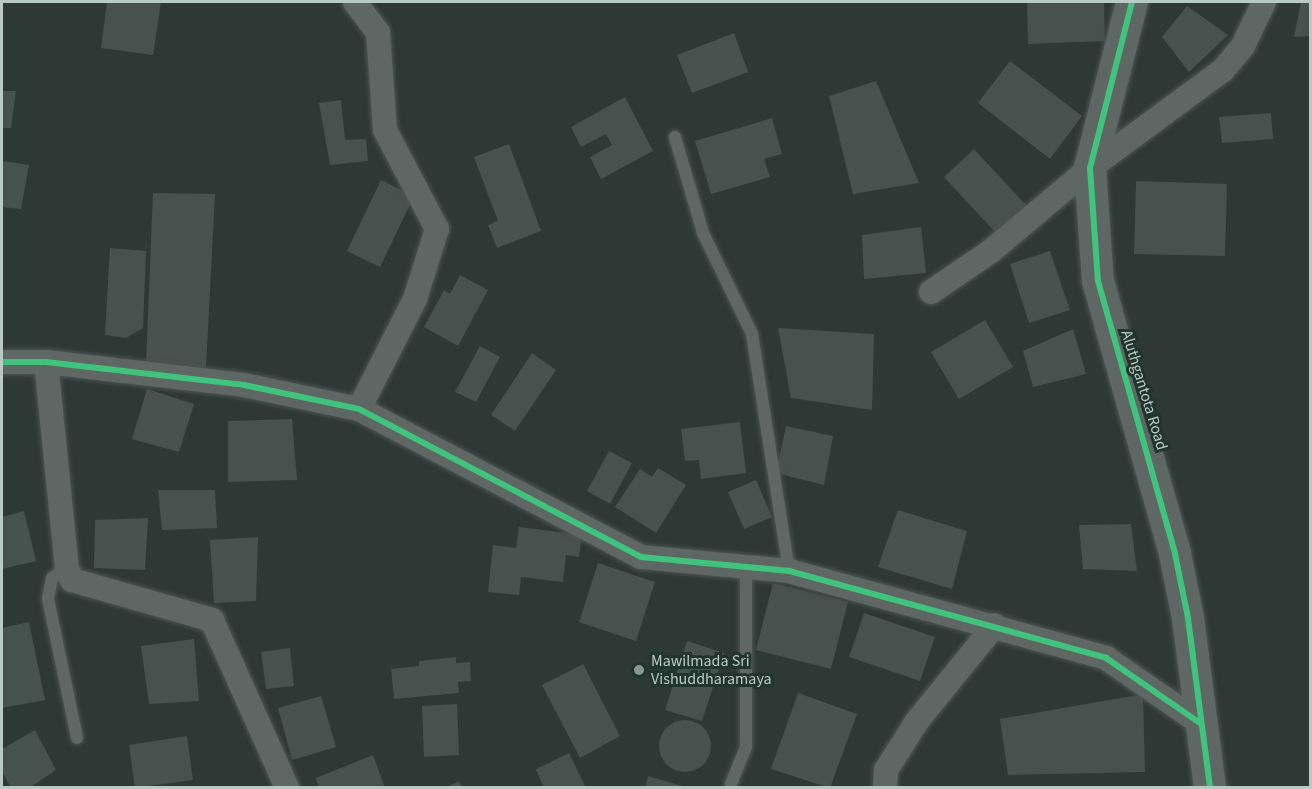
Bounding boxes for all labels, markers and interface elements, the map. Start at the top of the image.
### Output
street label: Aluthgantota Road [1117,328,1171,452]
place label: Mawilmada Sri Vishuddharamaya [651,651,772,689]
marker: Mawilmada Sri Vishuddharamaya [632,663,646,677]

